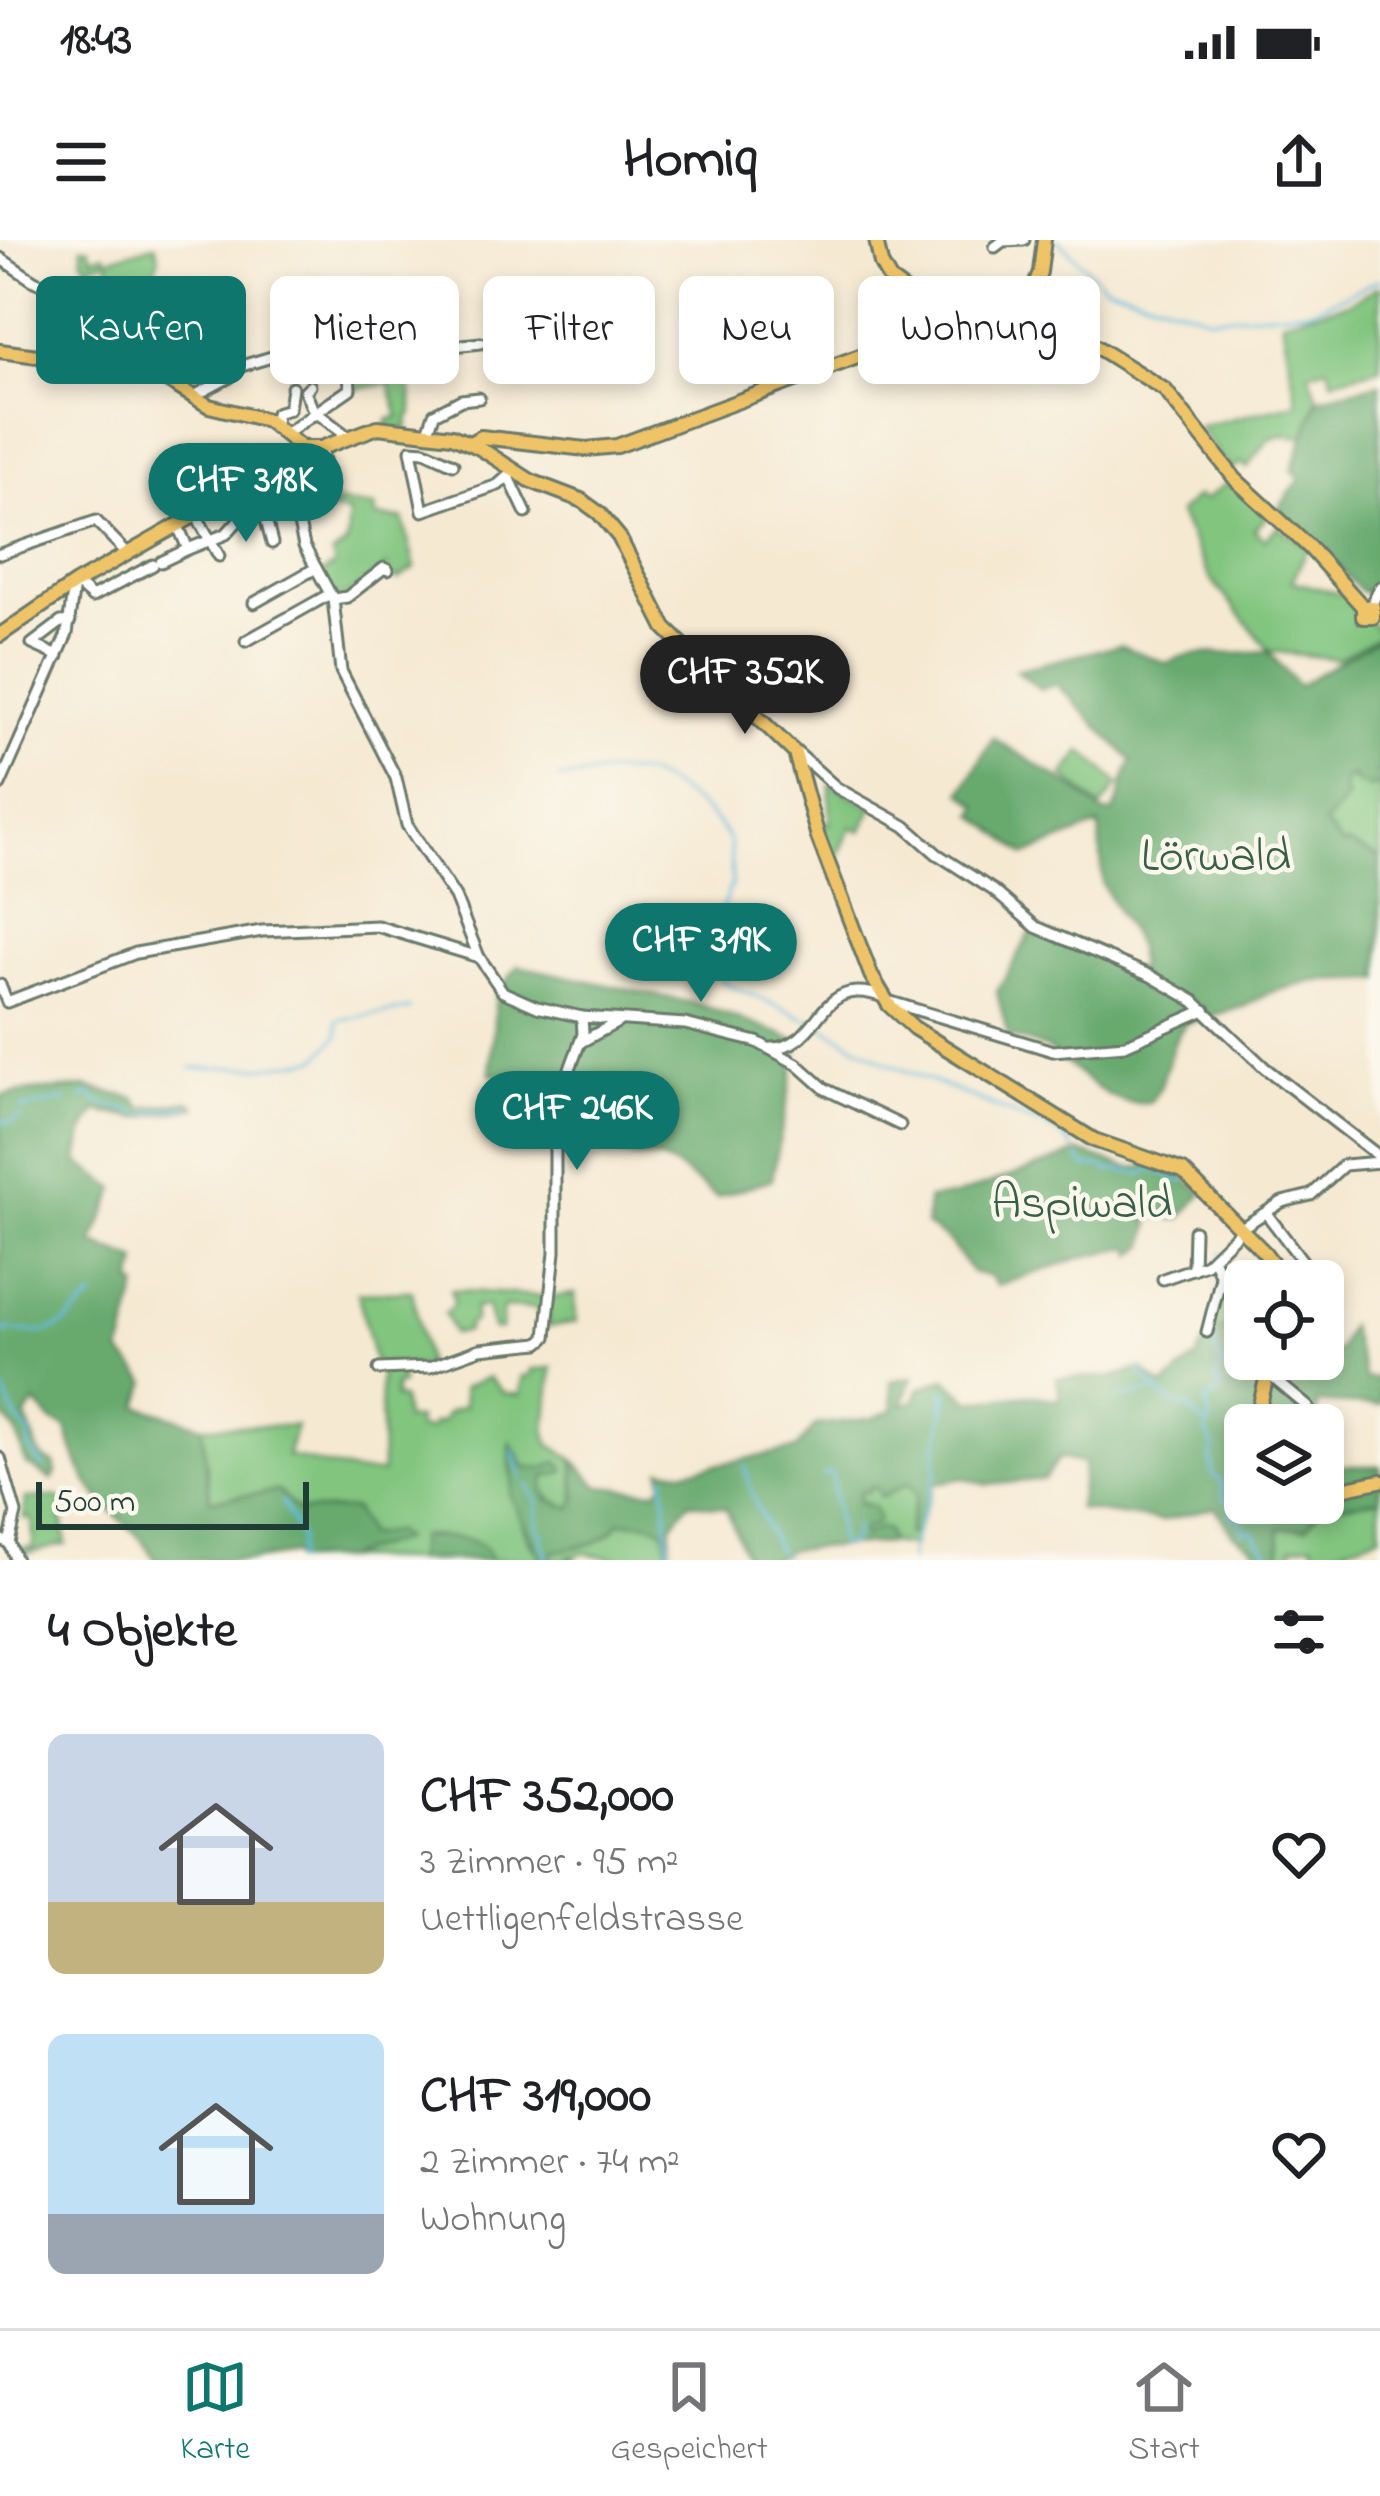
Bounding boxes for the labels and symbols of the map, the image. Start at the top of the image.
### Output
pin: CHF 318K [122,443,370,545]
pin: CHF 352K [621,635,869,737]
park label: Lörwald [1141,823,1291,893]
pin: CHF 319K [577,903,825,1005]
pin: CHF 246K [453,1071,701,1173]
park label: Aspiwald [991,1170,1173,1240]
scale bar [36,1476,309,1529]

